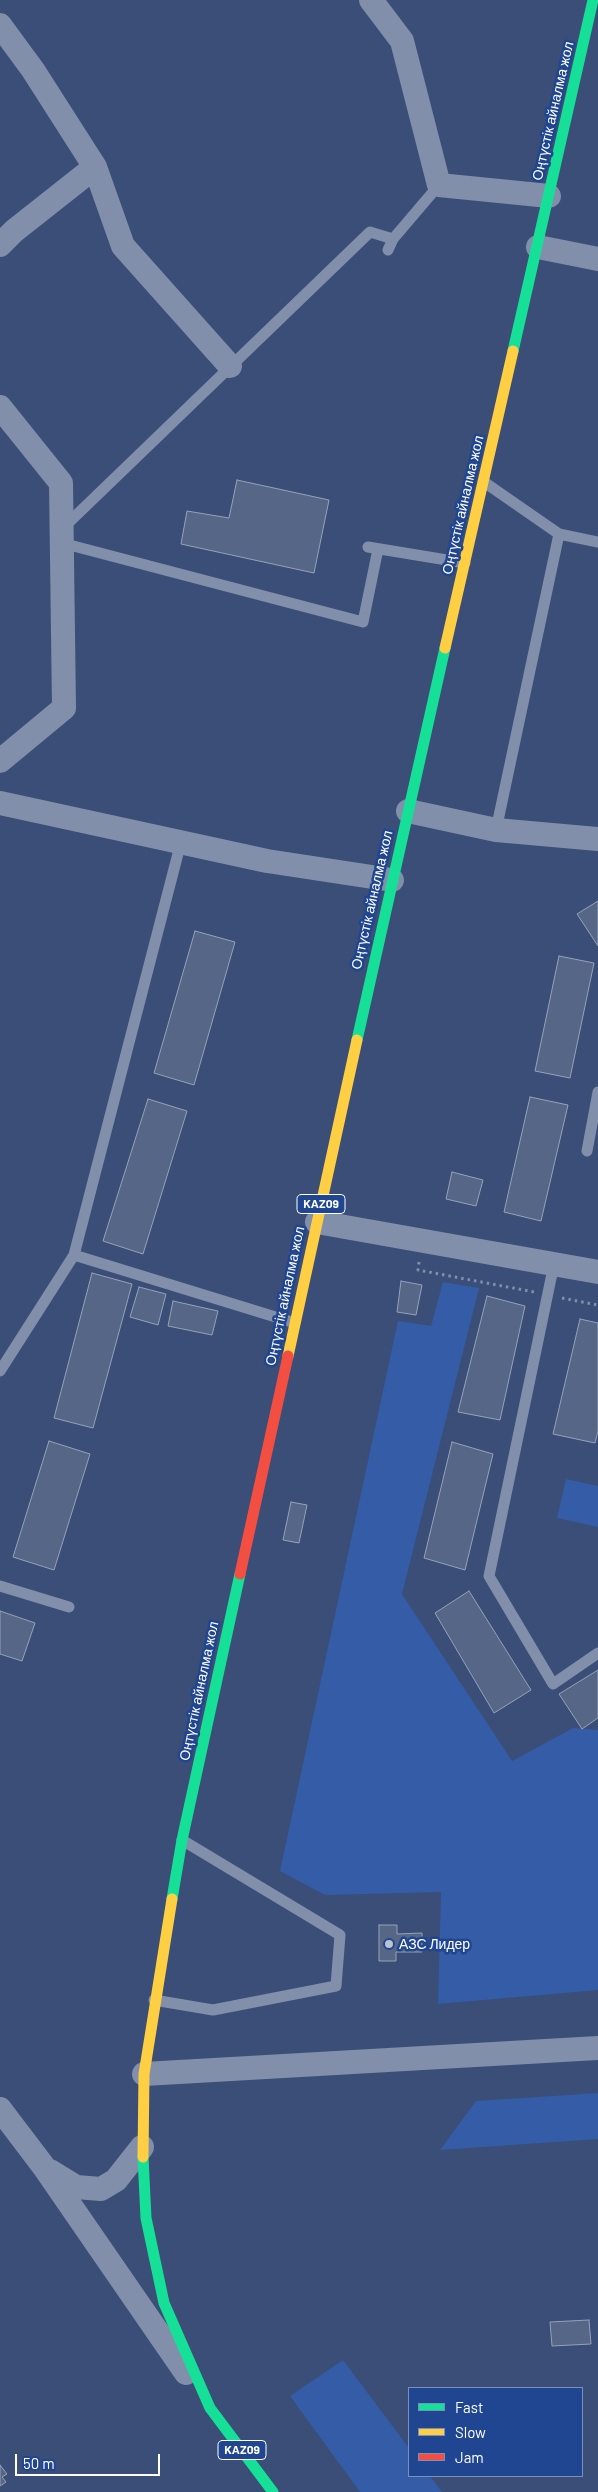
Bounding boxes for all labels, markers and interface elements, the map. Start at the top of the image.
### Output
street label: Оңтүстік айналма жол [529,40,577,182]
street label: Оңтүстік айналма жол [439,434,487,576]
street label: Оңтүстік айналма жол [348,829,396,971]
road number: KAZ09 [297,1194,345,1214]
street label: Оңтүстік айналма жол [262,1225,308,1367]
street label: Оңтүстік айналма жол [176,1620,222,1762]
place label: АЗС Лидер [399,1936,470,1952]
marker: АЗС Лидер [383,1938,395,1950]
legend [408,2387,583,2477]
text: Fast [455,2398,483,2416]
text: Slow [455,2423,486,2441]
road number: KAZ09 [218,2440,266,2460]
scale bar [18,2444,162,2476]
text: Jam [455,2448,484,2466]
text: 50 m [23,2454,55,2472]

